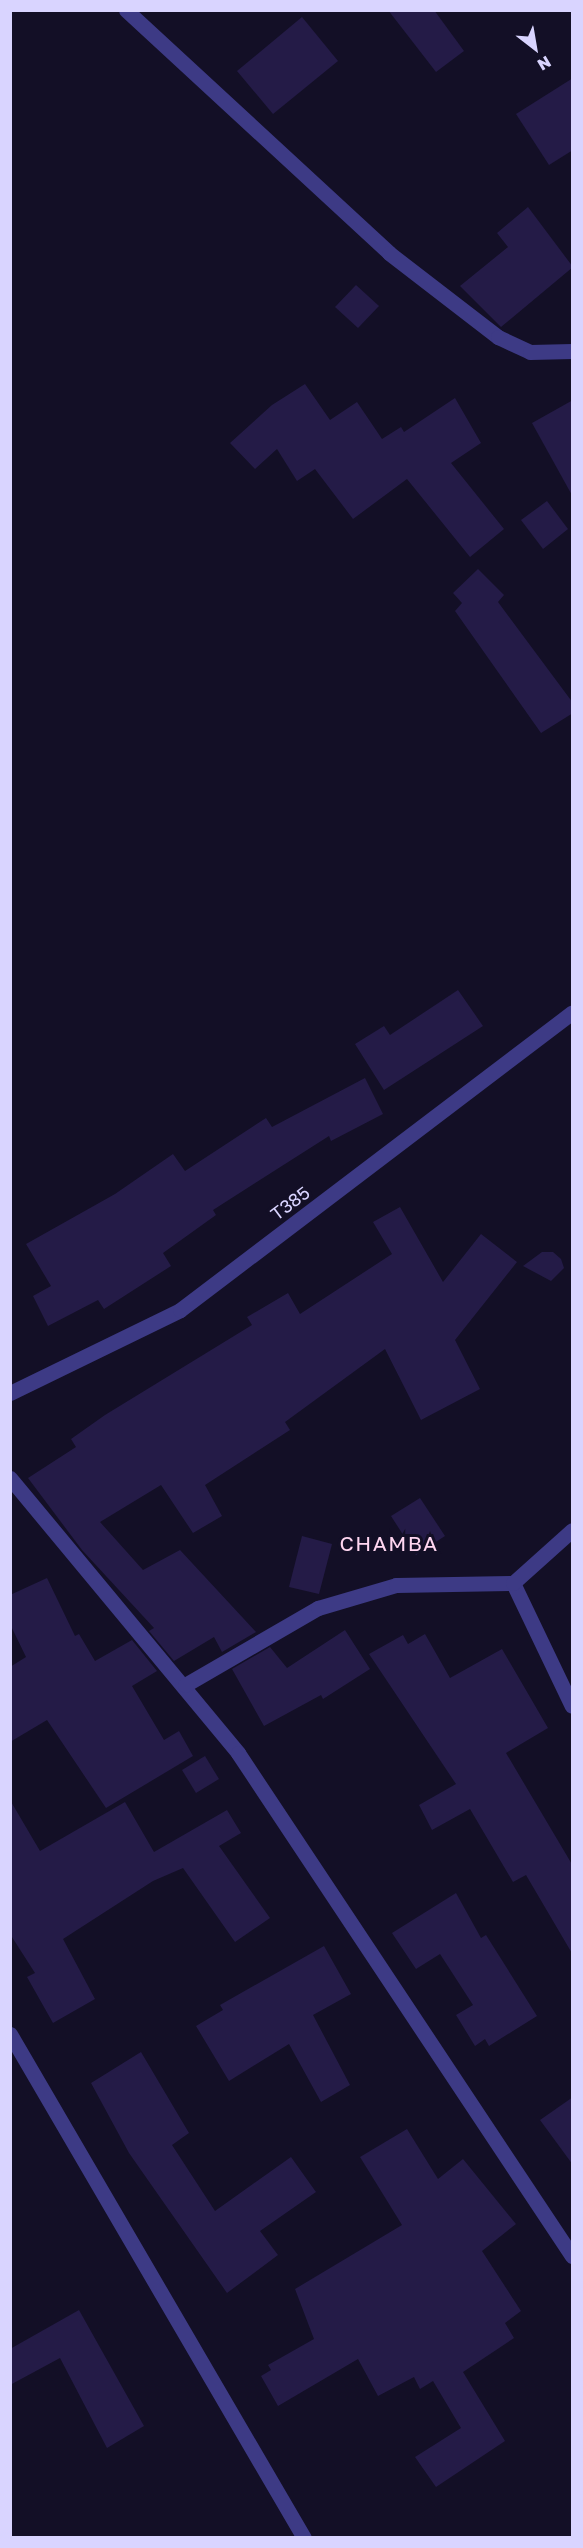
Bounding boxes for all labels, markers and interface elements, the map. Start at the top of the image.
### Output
north arrow [505,18,565,78]
text: N [534,52,555,75]
street label: T385 [266,1181,314,1225]
district label: CHAMBA [339,1530,439,1556]

